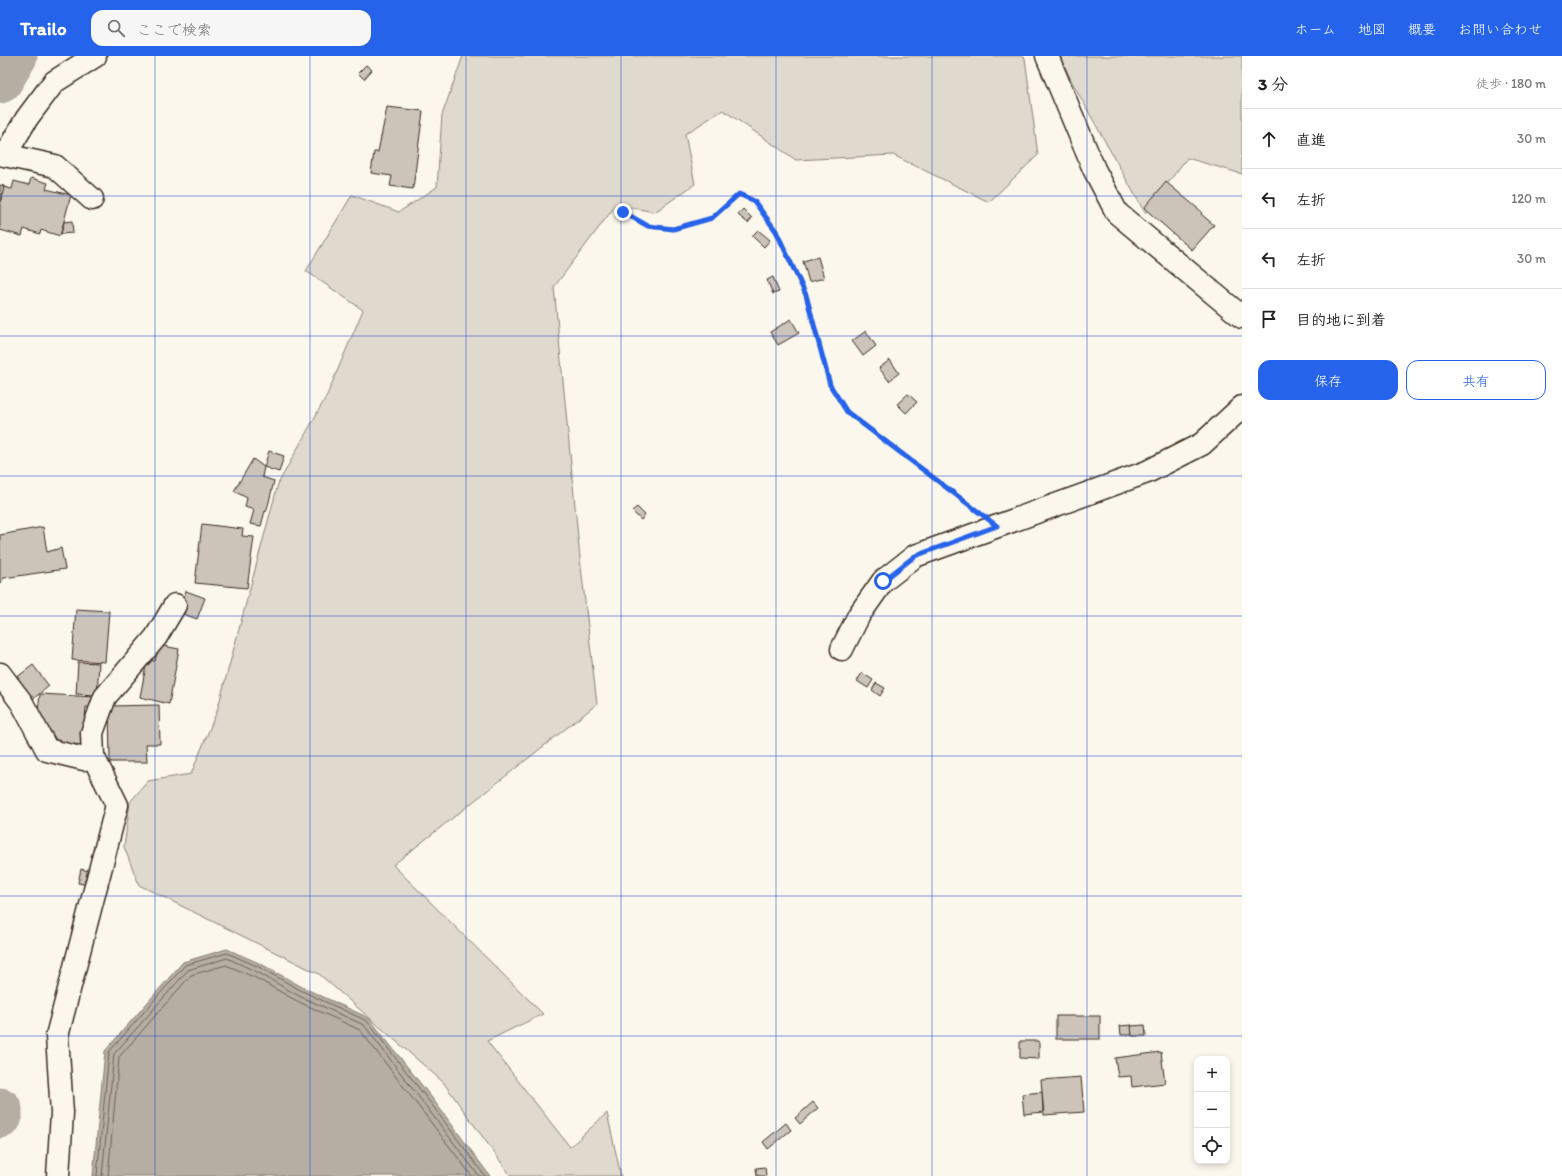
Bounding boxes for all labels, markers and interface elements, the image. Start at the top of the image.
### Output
search box [91,10,371,46]
text: Trailo [20,17,67,40]
icon: search [105,17,127,39]
text: ここで検索 [137,21,212,39]
text: ホーム [1295,21,1336,38]
text: 地図 [1358,21,1386,38]
text: 概要 [1408,21,1436,38]
text: お問い合わせ [1458,21,1542,38]
text: 3 分 [1258,74,1288,94]
text: 徒歩 · 180 m [1476,76,1546,91]
icon: ahead [1258,128,1280,150]
text: 直進 [1296,131,1326,149]
text: 30 m [1517,131,1546,146]
icon: left [1258,188,1280,210]
text: 左折 [1296,191,1326,209]
text: 120 m [1511,191,1546,206]
route end [614,203,632,221]
icon: left [1258,248,1280,270]
text: 左折 [1296,251,1326,269]
text: 30 m [1517,251,1546,266]
icon: arrive [1258,308,1280,330]
text: 目的地に到着 [1296,311,1386,329]
button: 保存 [1258,360,1398,400]
button: 共有 [1406,360,1546,400]
route start [874,572,892,590]
map controls [1194,1056,1230,1164]
button: + [1194,1056,1230,1092]
button: − [1194,1092,1230,1128]
button: locate [1194,1128,1230,1164]

